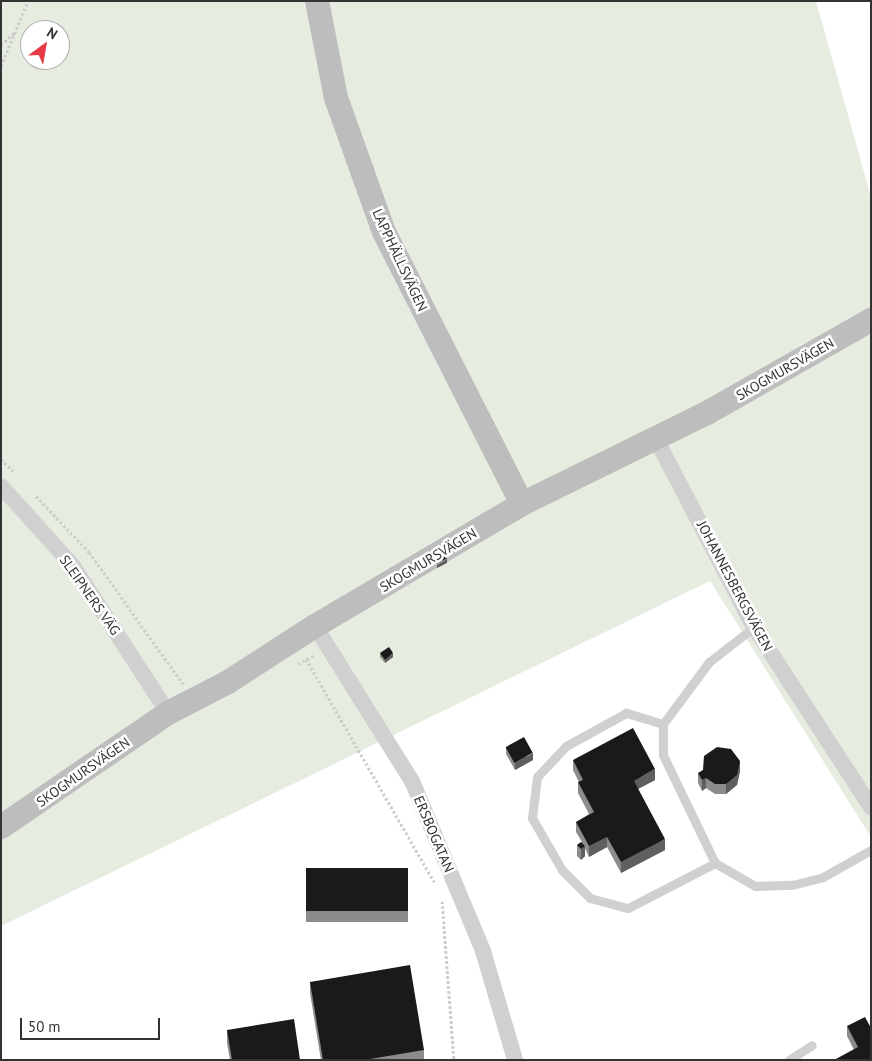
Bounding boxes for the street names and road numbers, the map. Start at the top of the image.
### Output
street label: LAPPHÄLLSVÄGEN [369,206,431,314]
street label: SKOGMURSVÄGEN [733,334,837,404]
street label: JOHANNESBERGSVÄGEN [694,518,776,654]
street label: SKOGMURSVÄGEN [377,524,479,596]
street label: SLEIPNERS VÄG [56,552,124,638]
street label: SKOGMURSVÄGEN [33,734,133,810]
street label: ERSBOGATAN [410,793,458,875]

